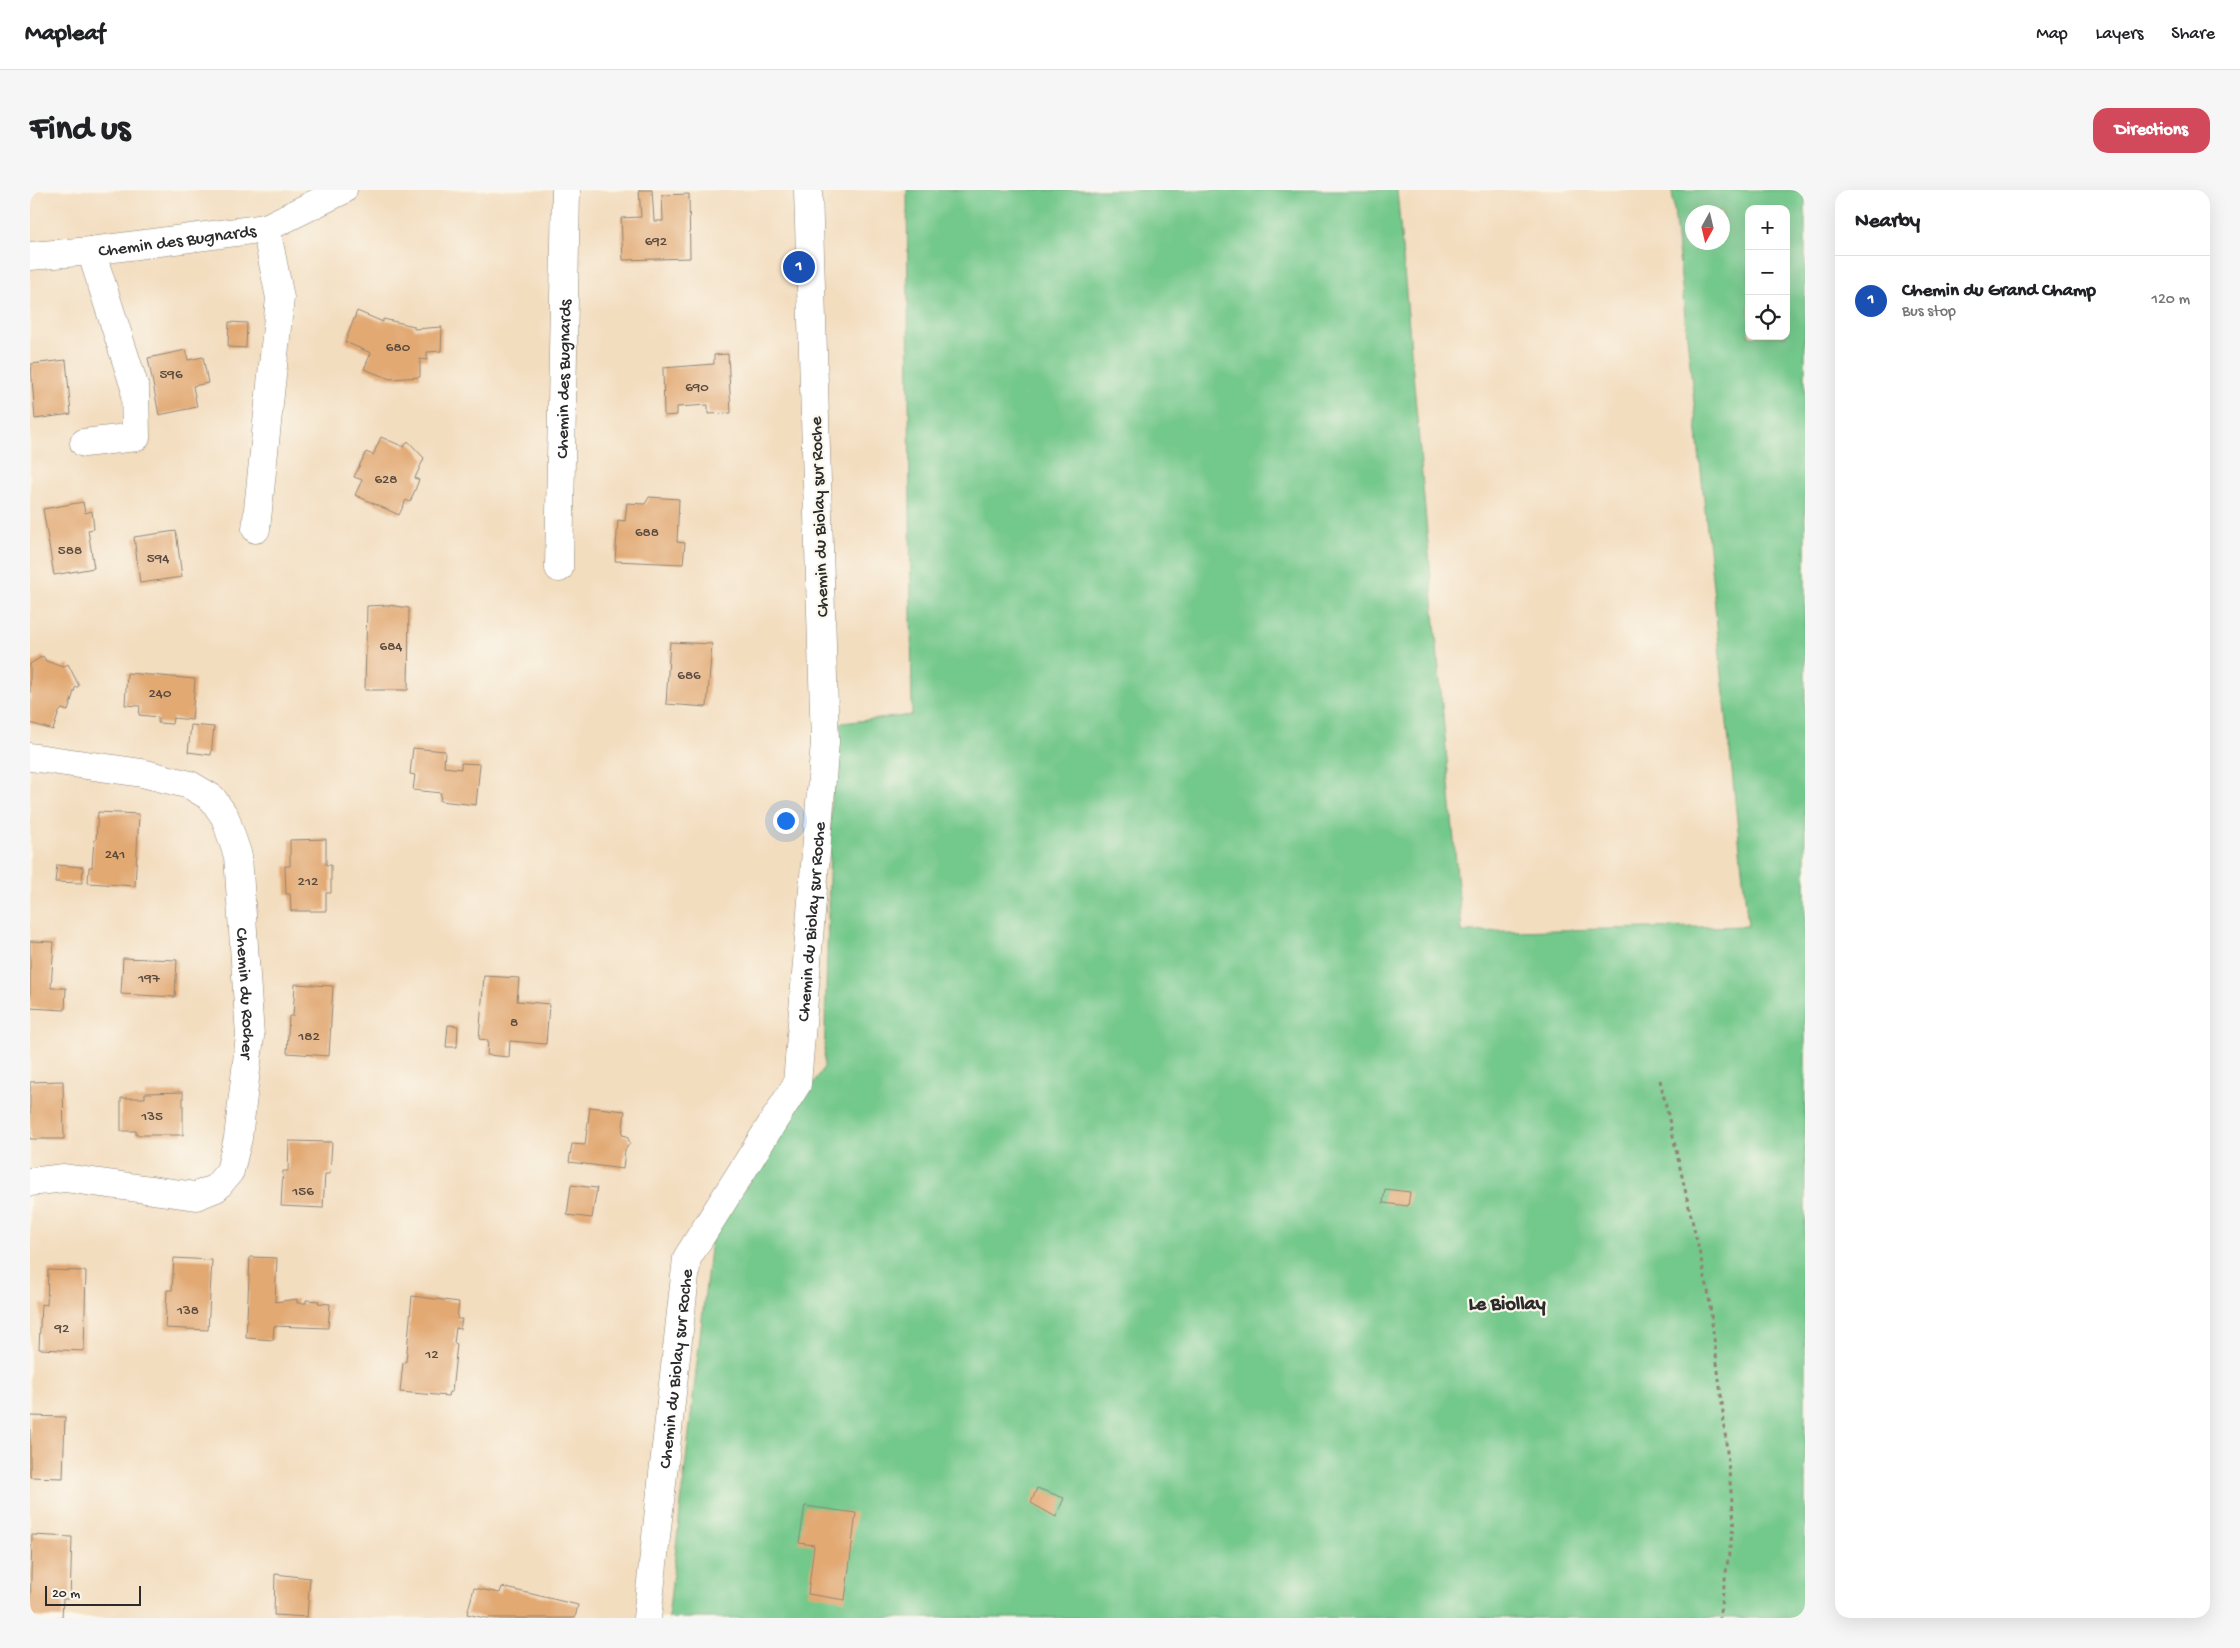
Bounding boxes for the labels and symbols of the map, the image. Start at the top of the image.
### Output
north arrow [1685,205,1730,250]
street label: Chemin des Bugnards [97,221,259,263]
house number: 692 [645,233,667,251]
pin: 1 [783,248,815,286]
street label: Chemin des Bugnards [553,298,577,459]
house number: 680 [386,339,411,357]
house number: 596 [159,366,183,384]
house number: 690 [685,379,709,397]
street label: Chemin du Biolay sur Roche [806,416,834,617]
house number: 628 [374,471,398,489]
house number: 688 [635,524,659,542]
house number: 588 [58,542,82,560]
house number: 594 [147,550,169,568]
house number: 684 [380,638,402,656]
house number: 686 [677,667,701,685]
house number: 240 [149,685,172,703]
your location [773,808,799,834]
street label: Chemin du Biolay sur Roche [794,820,831,1023]
house number: 241 [105,846,125,864]
house number: 212 [298,873,318,891]
street label: Chemin du Rocher [230,927,258,1062]
house number: 197 [137,970,161,988]
house number: 8 [510,1014,518,1032]
house number: 182 [297,1028,320,1046]
house number: 135 [140,1108,163,1126]
house number: 156 [291,1183,314,1201]
street label: Chemin du Biolay sur Roche [656,1267,699,1470]
district label: Le Biollay [1468,1294,1546,1317]
house number: 138 [176,1302,199,1320]
house number: 92 [54,1320,69,1338]
house number: 12 [424,1346,439,1364]
scale bar [45,1583,141,1606]

